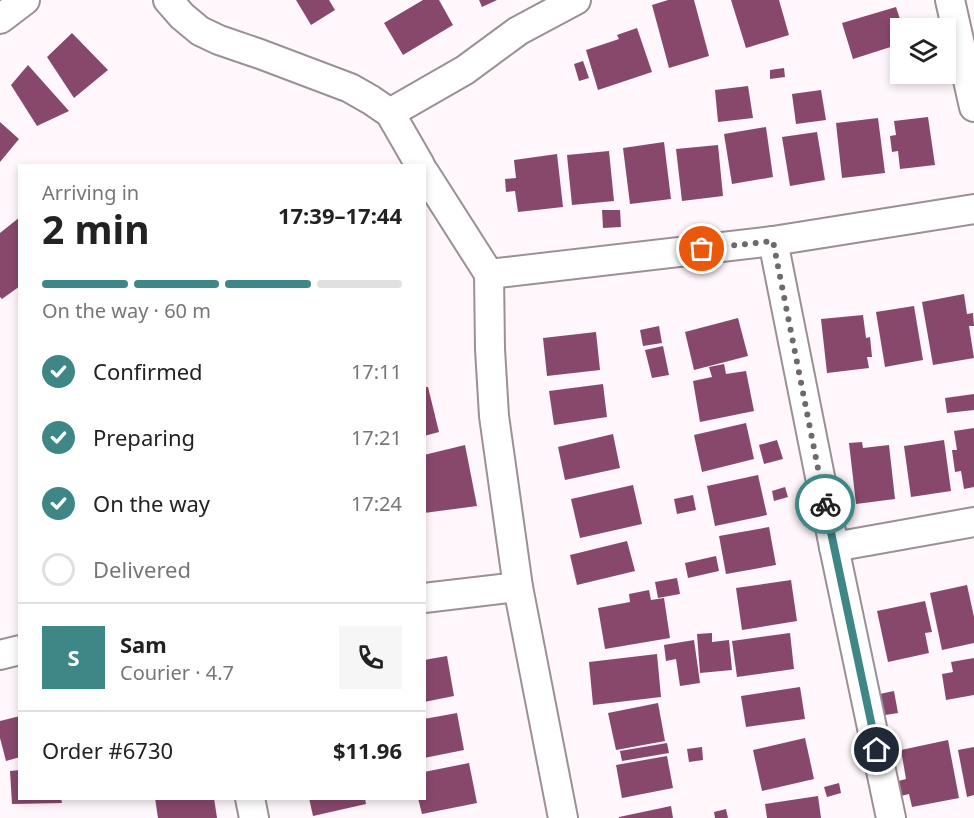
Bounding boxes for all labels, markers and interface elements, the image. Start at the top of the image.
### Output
map controls [890,18,956,84]
button: layers [890,18,956,84]
text: Arriving in [42,179,139,206]
text: 17:39–17:44 [278,200,402,230]
text: 2 min [42,202,149,255]
pin [676,223,727,274]
icon: bag [685,232,718,265]
text: On the way · 60 m [42,297,211,324]
icon: check [42,355,75,388]
text: Confirmed [93,356,203,386]
text: 17:11 [351,358,402,385]
icon: check [42,421,75,454]
text: Preparing [93,422,195,452]
text: 17:21 [351,424,402,451]
courier [795,474,855,534]
icon: check [42,487,75,520]
text: On the way [93,488,210,518]
icon: bike [809,488,842,521]
text: 17:24 [351,490,402,517]
text: Delivered [93,554,191,584]
button: phone [339,626,402,689]
text: Sam [120,629,167,659]
text: S [67,642,80,672]
text: Courier · 4.7 [120,659,234,686]
pin [851,724,902,775]
icon: home [860,733,893,766]
text: Order #6730 [42,735,173,765]
text: $11.96 [333,735,402,765]

